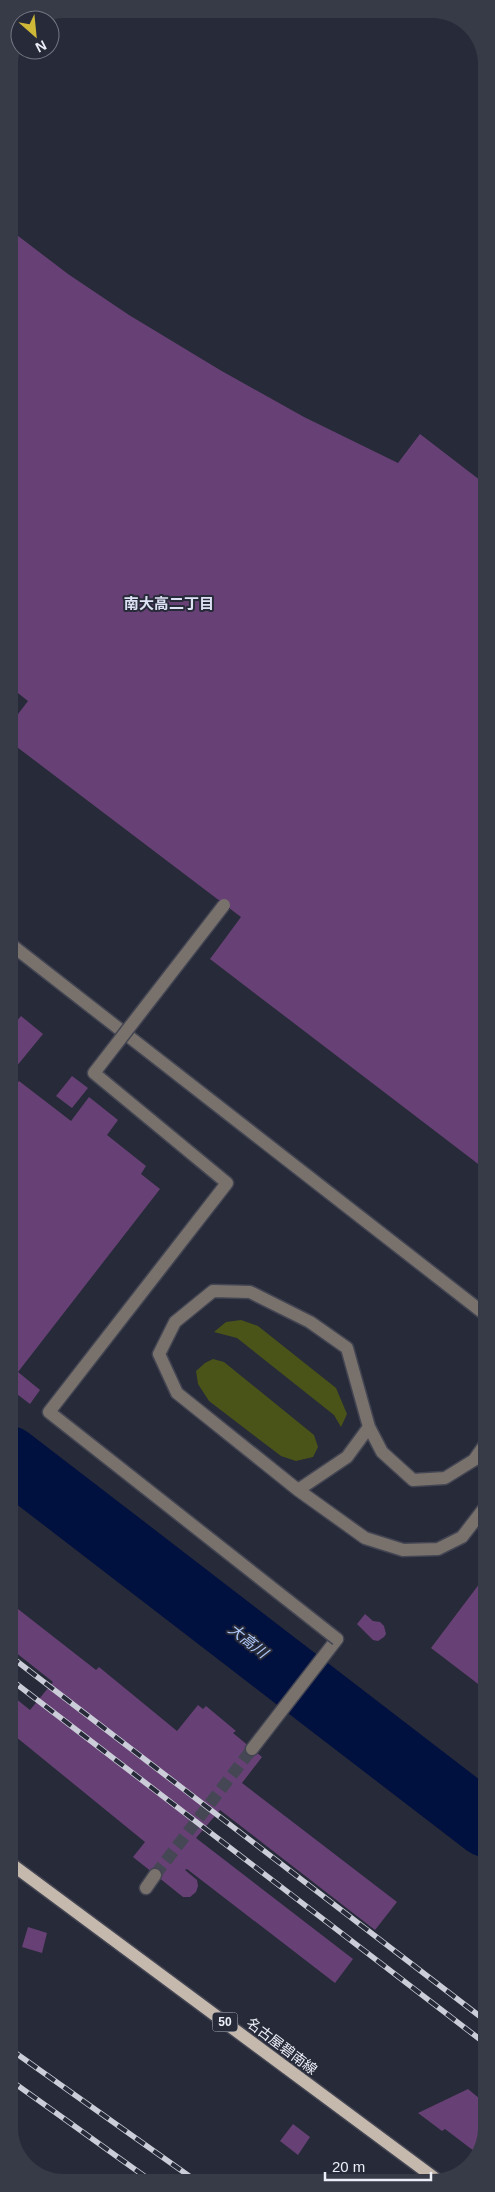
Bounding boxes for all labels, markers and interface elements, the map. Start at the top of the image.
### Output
north arrow [10,10,60,60]
text: N [33,37,49,56]
district label: 南大高二丁目 [124,595,214,612]
water label: 大高川 [225,1620,273,1662]
road number: 50 [212,2012,238,2031]
street label: 名古屋碧南線 [244,2014,320,2078]
scale bar [325,2150,431,2182]
text: 20 m [332,2158,365,2175]

